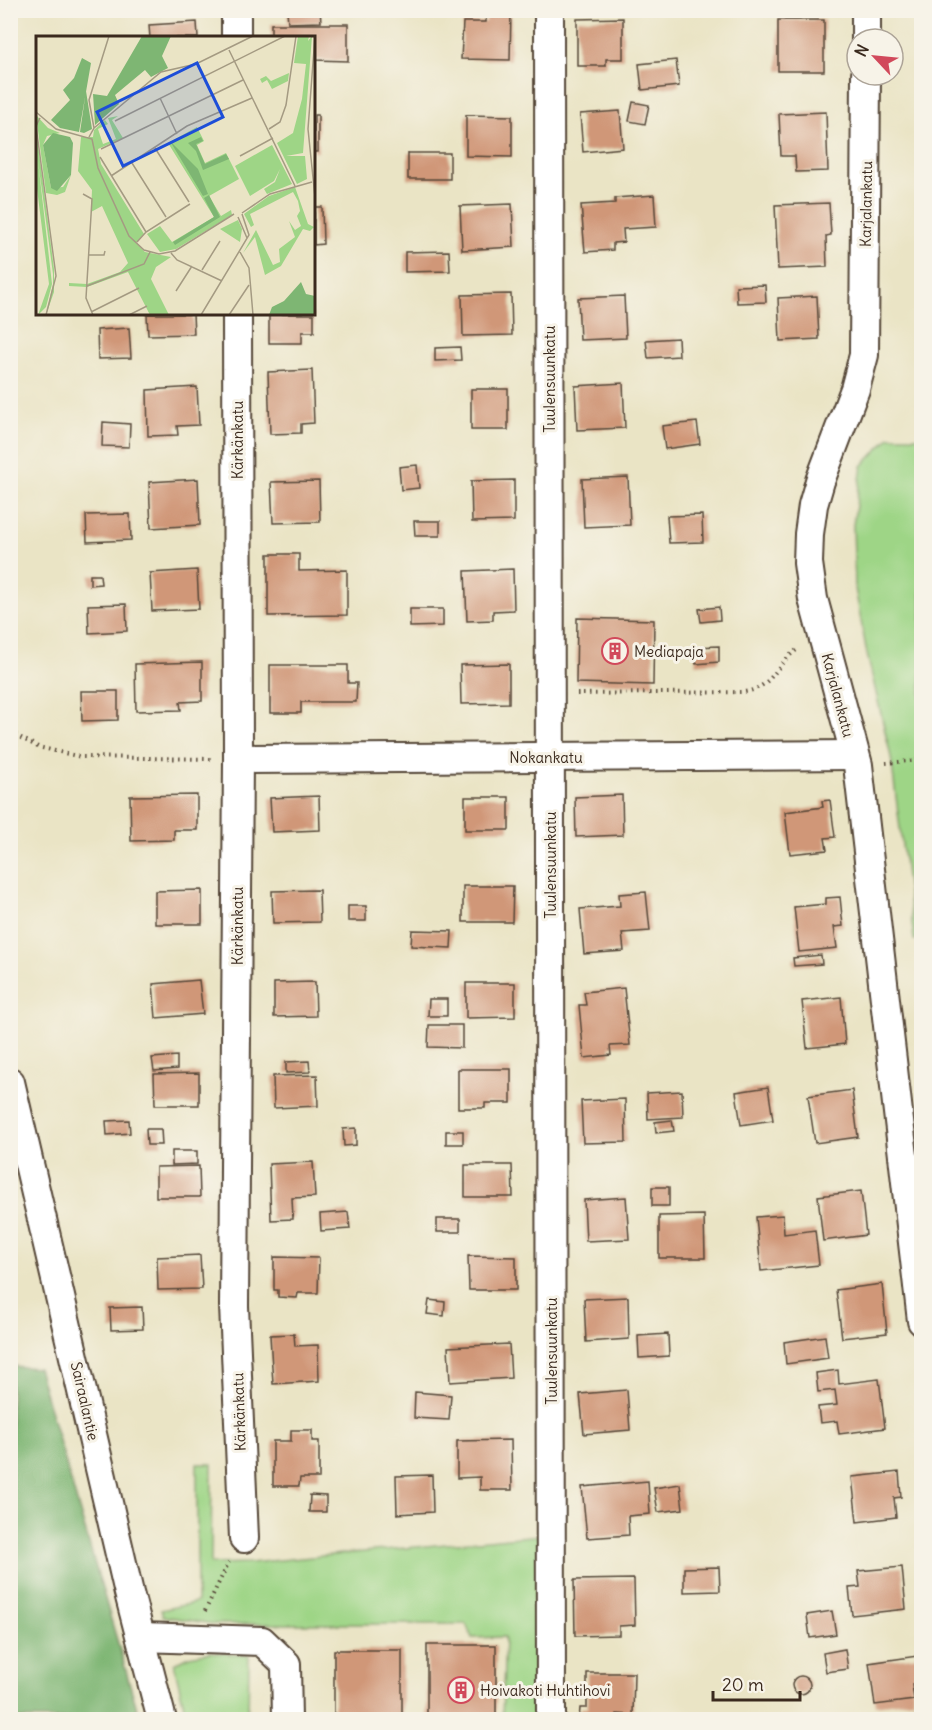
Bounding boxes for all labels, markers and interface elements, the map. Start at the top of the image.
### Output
north arrow [845,27,905,87]
inset map [36,36,315,315]
text: N [850,41,873,60]
street label: Karjalankatu [856,160,876,247]
street label: Tuulensuunkatu [540,325,559,433]
street label: Kärkänkatu [228,400,247,479]
building icon: Mediapaja [600,636,630,666]
place label: Mediapaja [634,642,704,661]
street label: Karjalankatu [818,651,858,739]
street label: Nokankatu [509,748,583,767]
street label: Tuulensuunkatu [541,811,560,919]
street label: Kärkänkatu [228,886,247,965]
street label: Tuulensuunkatu [542,1297,561,1405]
street label: Sairaalantie [67,1360,103,1442]
street label: Kärkänkatu [228,1372,250,1452]
scale bar [713,1664,800,1702]
text: 20 m [722,1673,764,1696]
building icon: Hoivakoti Huhtihovi [446,1675,476,1705]
place label: Hoivakoti Huhtihovi [480,1681,610,1700]

